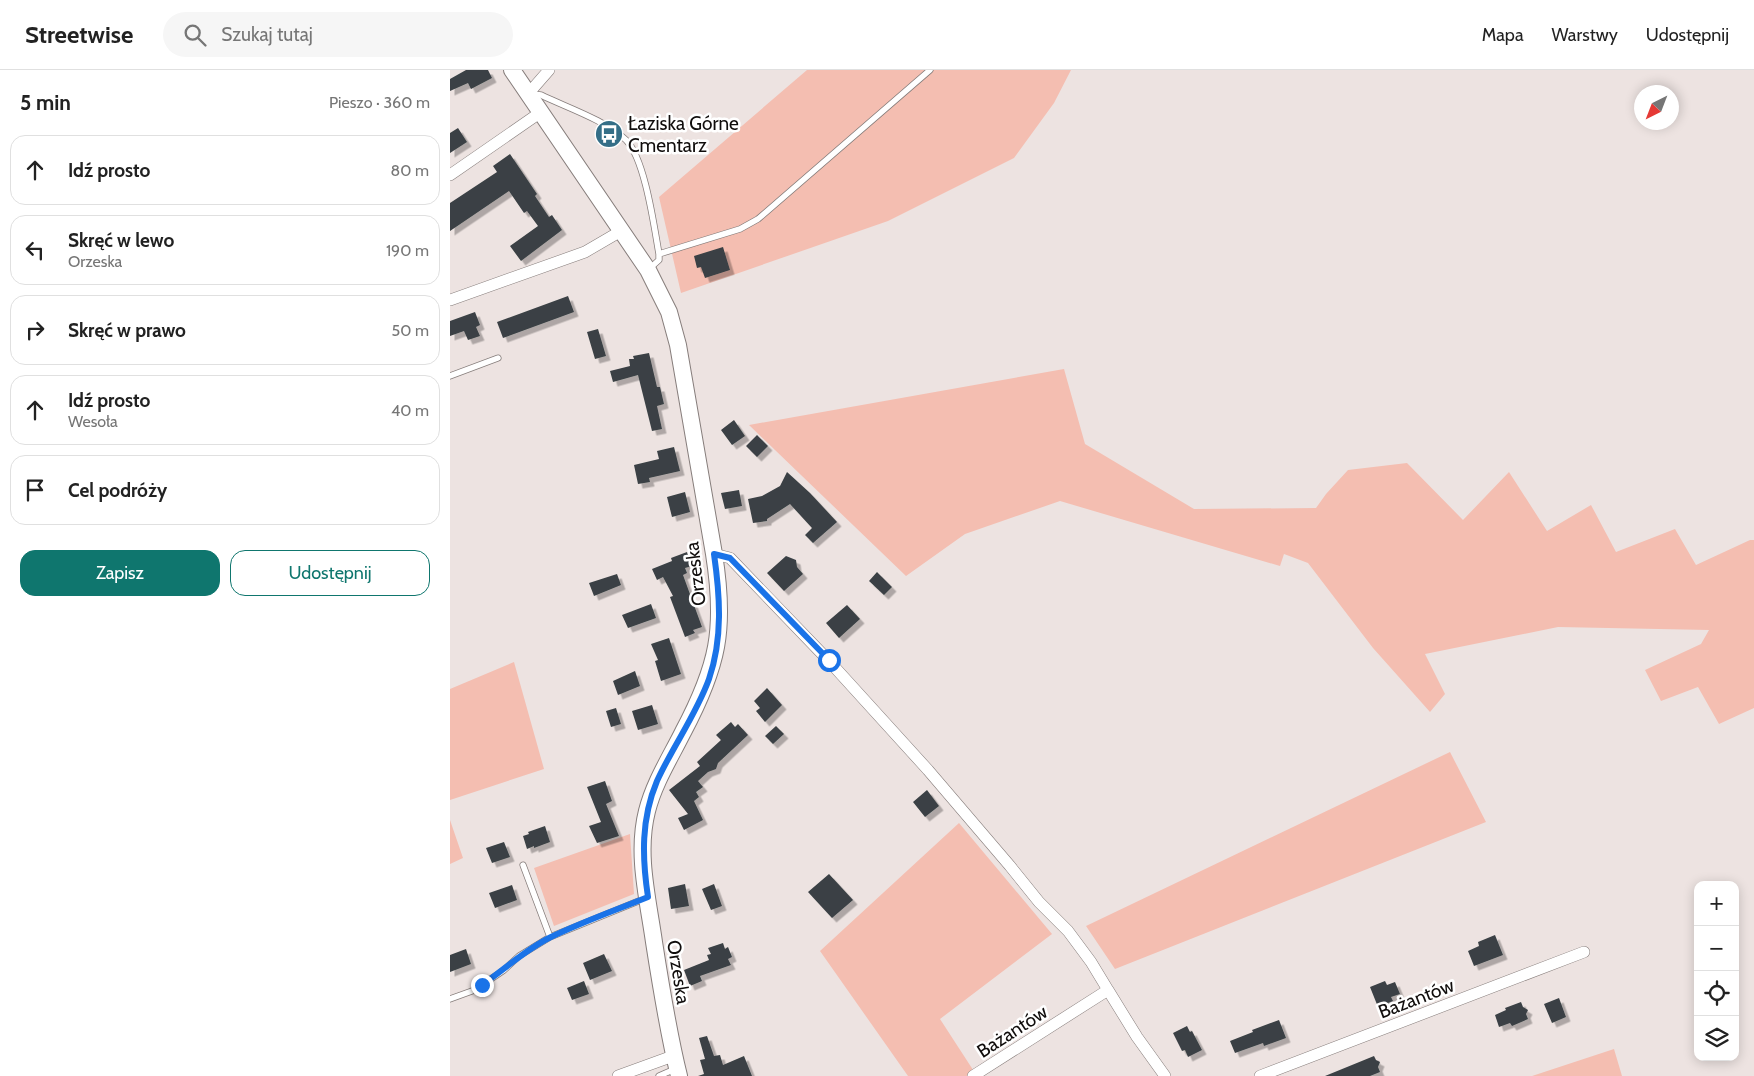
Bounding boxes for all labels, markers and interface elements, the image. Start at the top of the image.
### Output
search box [163,12,513,57]
text: Streetwise [25,20,133,49]
icon: search [181,21,209,49]
text: Szukaj tutaj [221,23,313,46]
text: Mapa [1482,24,1524,46]
text: Warstwy [1552,24,1618,46]
text: Udostępnij [1646,24,1729,46]
north arrow [1634,85,1679,130]
text: 5 min [20,90,71,115]
text: Pieszo · 360 m [329,93,430,112]
place label: Łaziska Górne Cmentarz [628,112,739,157]
bus stop icon: Łaziska Górne Cmentarz [594,119,624,149]
icon: ahead [21,156,49,184]
text: Idź prosto [68,159,150,182]
text: 80 m [391,161,429,180]
text: Skręć w lewo [68,229,174,252]
icon: left [21,236,49,264]
text: 190 m [386,241,429,260]
text: Orzeska [68,252,122,271]
icon: right [21,316,49,344]
text: Skręć w prawo [68,319,186,342]
text: 50 m [392,321,429,340]
text: Idź prosto [68,389,150,412]
icon: ahead [21,396,49,424]
text: 40 m [391,401,429,420]
text: Wesoła [68,412,118,431]
icon: arrive [21,476,49,504]
text: Cel podróży [68,479,167,502]
street label: Orzeska [680,541,711,607]
button: Zapisz [20,550,220,596]
button: Udostępnij [230,550,430,596]
route start [818,649,841,672]
map controls [1694,881,1739,1061]
button: + [1694,881,1739,926]
button: − [1694,926,1739,971]
street label: Orzeska [662,938,695,1006]
button: locate [1694,971,1739,1016]
street label: Bażantów [1375,973,1458,1023]
route end [471,974,494,997]
street label: Bażantów [973,1000,1052,1063]
button: layers [1694,1016,1739,1061]

